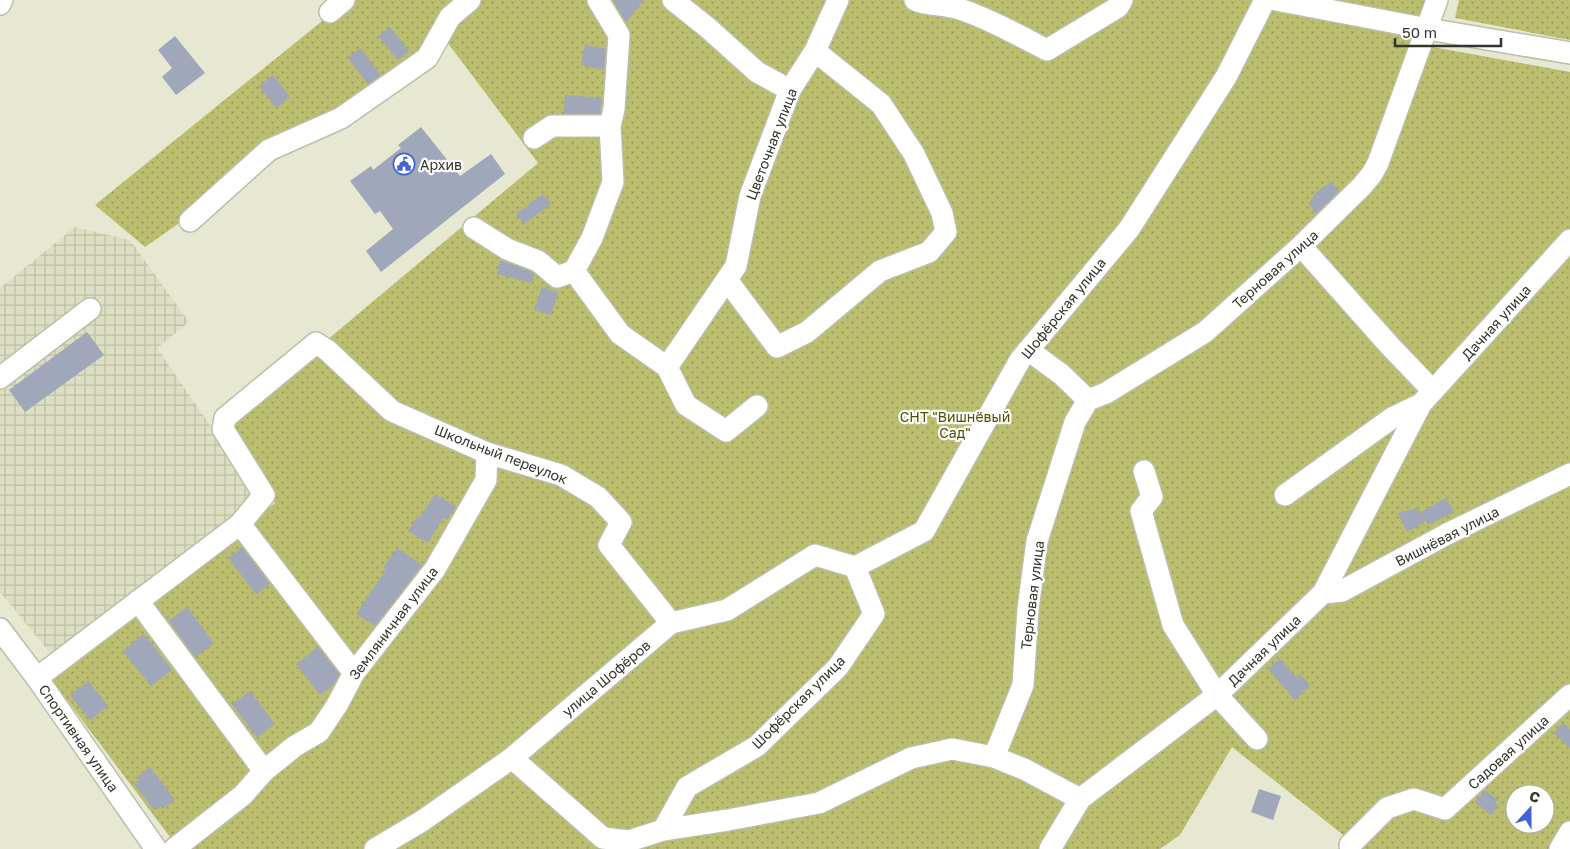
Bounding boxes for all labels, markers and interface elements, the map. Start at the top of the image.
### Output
scale bar [1395,15,1501,47]
text: 50 m [1402,23,1437,41]
street label: Цветочная улица [742,86,800,202]
public building icon: Архив [392,152,416,176]
place label: Архив [420,156,462,173]
street label: Терновая улица [1229,226,1321,312]
street label: Шофёрская улица [1017,254,1109,362]
street label: Дачная улица [1458,281,1534,363]
park label: СНТ "Вишнёвый Сад" [900,408,1010,441]
street label: Школьный переулок [432,421,570,487]
street label: Вишнёвая улица [1392,502,1502,570]
street label: Терновая улица [1017,540,1047,650]
street label: Земляничная улица [345,563,441,683]
street label: Дачная улица [1224,611,1304,689]
street label: улица Шофёров [558,636,654,720]
street label: Шофёрская улица [748,652,848,752]
street label: Спортивная улица [36,681,122,795]
street label: Садовая улица [1464,711,1552,793]
north arrow [1505,784,1555,834]
text: С [1527,787,1543,806]

